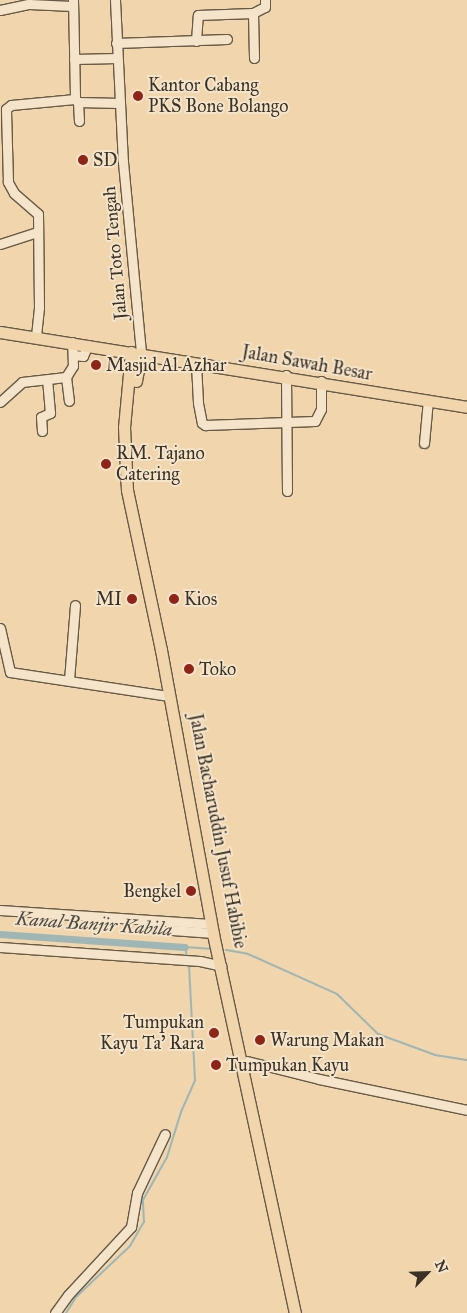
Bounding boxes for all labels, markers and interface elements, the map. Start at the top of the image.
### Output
place label: Kantor Cabang PKS Bone Bolango [148,75,288,118]
marker: Kantor Cabang PKS Bone Bolango [132,90,144,102]
place label: SD [93,149,118,171]
marker: SD [77,154,89,166]
street label: Jalan Toto Tengah [98,185,132,321]
street label: Jalan Sawah Besar [240,341,374,385]
place label: Masjid Al Azhar [106,354,227,376]
marker: Masjid Al Azhar [90,359,102,371]
place label: RM. Tajano Catering [116,443,205,486]
marker: RM. Tajano Catering [100,458,112,470]
place label: MI [96,588,122,610]
place label: Kios [184,588,217,610]
marker: MI [126,593,138,605]
marker: Kios [168,593,180,605]
place label: Toko [199,658,236,680]
marker: Toko [183,663,195,675]
street label: Jalan Bacharuddin Jusuf Habibie [185,712,251,950]
place label: Bengkel [123,880,181,902]
marker: Bengkel [185,885,197,897]
water label: Kanal Banjir Kabila [15,907,173,941]
place label: Tumpukan Kayu Ta' Rara [100,1012,204,1054]
marker: Tumpukan Kayu Ta' Rara [208,1027,220,1039]
place label: Warung Makan [270,1029,384,1051]
marker: Warung Makan [254,1034,266,1046]
place label: Tumpukan Kayu [226,1054,349,1076]
marker: Tumpukan Kayu [210,1059,222,1071]
north arrow [402,1248,452,1298]
text: N [431,1258,451,1276]

